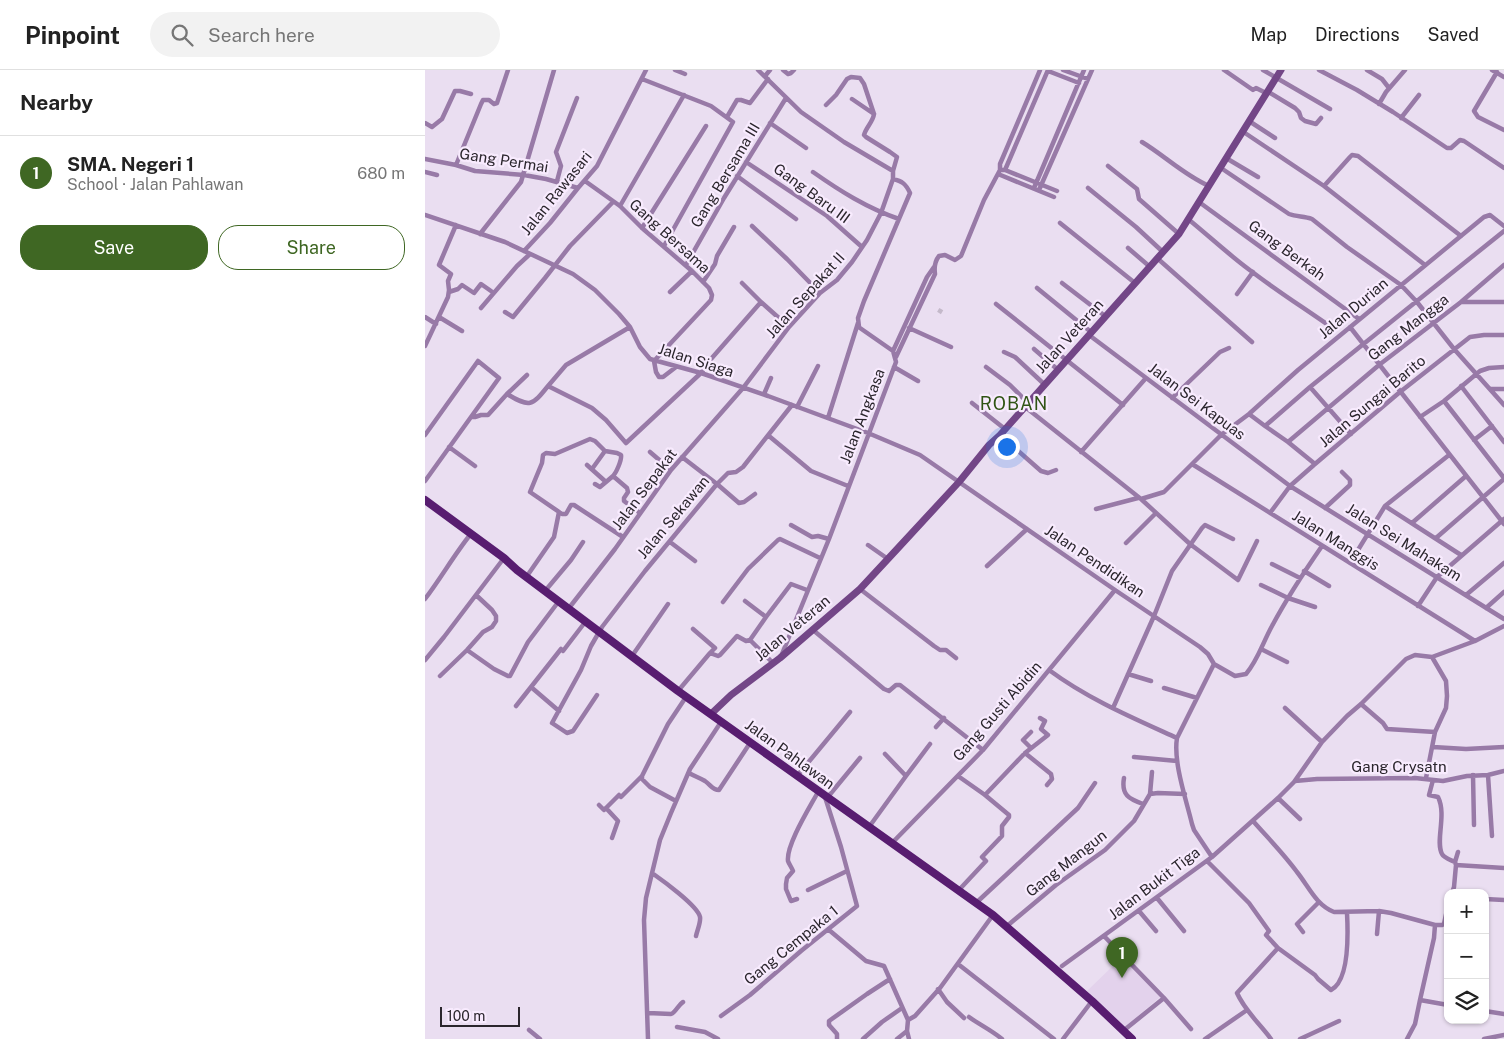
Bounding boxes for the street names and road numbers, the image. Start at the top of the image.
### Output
street label: Gang Bersama III [687,120,763,230]
street label: Gang Permai [458,145,550,175]
street label: Jalan Rawasari [517,148,595,238]
street label: Gang Baru III [771,160,853,226]
street label: Gang Bersama [626,195,714,277]
street label: Gang Berkah [1245,217,1329,283]
street label: Jalan Sepakat II [762,249,848,341]
street label: Jalan Durian [1315,274,1391,342]
street label: Gang Mangga [1364,290,1452,364]
street label: Jalan Veteran [1032,296,1106,376]
street label: Jalan Siaga [656,340,736,380]
street label: Jalan Sungai Barito [1315,352,1429,450]
street label: Jalan Sei Kapuas [1145,359,1249,443]
street label: Jalan Angkasa [836,366,888,466]
street label: Jalan Sepakat [608,445,680,533]
street label: Jalan Sekawan [634,472,712,562]
street label: Jalan Sei Mahakam [1343,500,1465,584]
street label: Jalan Manggis [1289,507,1383,573]
street label: Jalan Pendidikan [1042,521,1148,601]
street label: Jalan Veteran [751,592,833,664]
street label: Gang Gusti Abidin [949,658,1045,764]
street label: Jalan Pahlawan [742,716,838,792]
street label: Gang Crysatn [1351,758,1447,775]
street label: Gang Mangun [1022,826,1110,900]
street label: Jalan Bukit Tiga [1105,843,1203,923]
street label: Gang Cempaka 1 [741,902,841,988]

